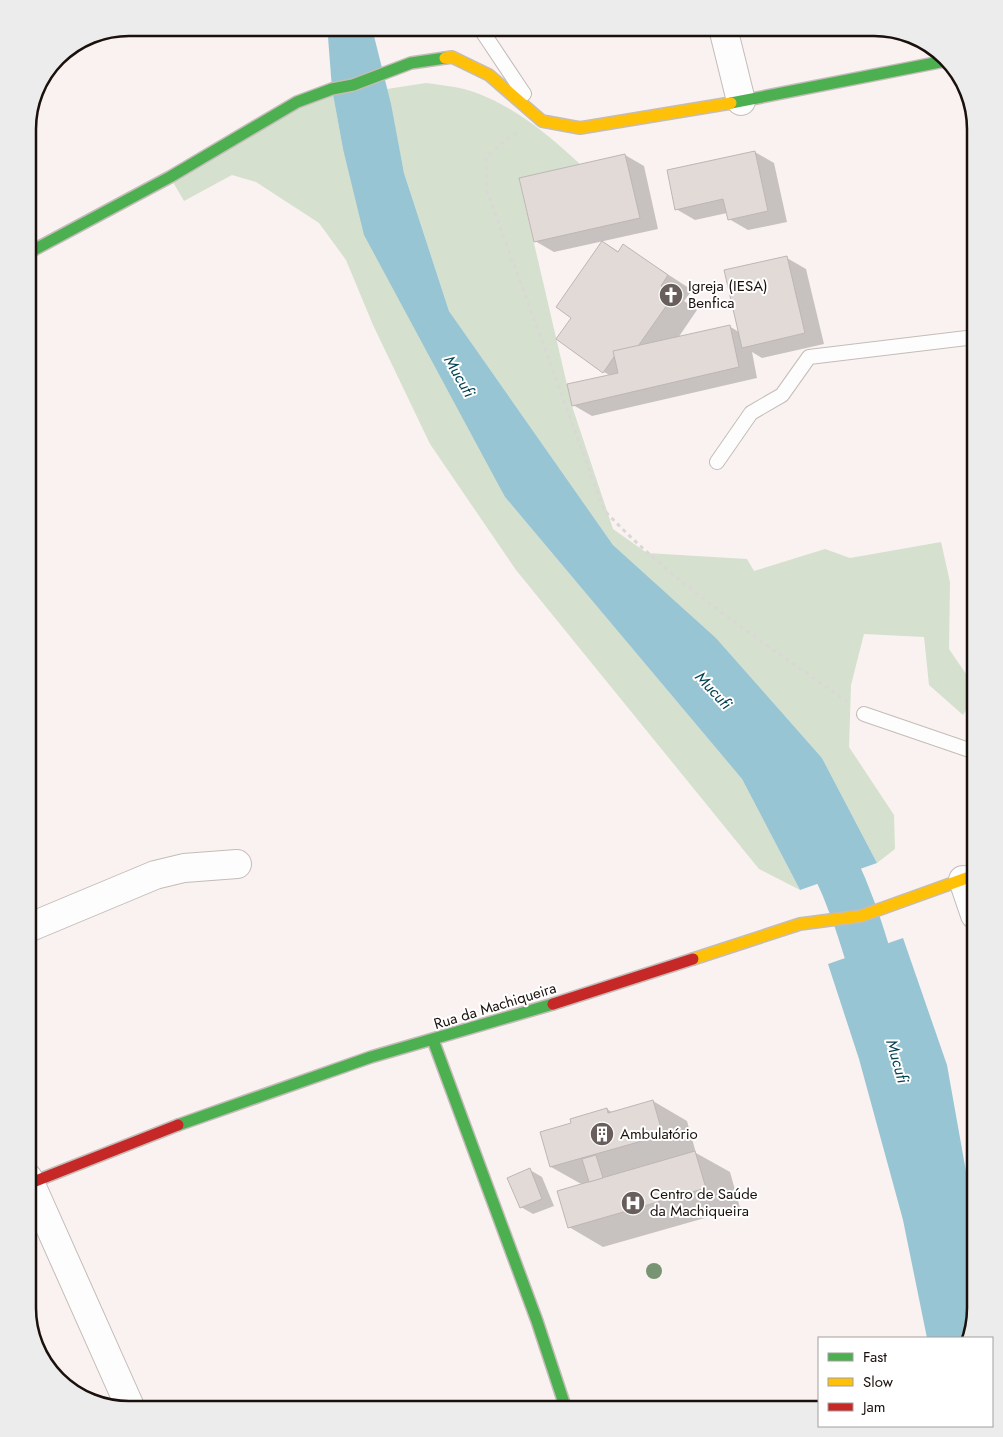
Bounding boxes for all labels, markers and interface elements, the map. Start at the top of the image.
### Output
place label: Igreja (IESA) Benfica [688,275,768,314]
church icon: Igreja (IESA) Benfica [658,282,684,308]
water label: Mucufi [438,351,481,402]
water label: Mucufi [690,666,738,715]
street label: Rua da Machiqueira [431,977,559,1035]
water label: Mucufi [880,1036,915,1087]
building icon: Ambulatório [589,1121,615,1147]
place label: Ambulatório [620,1123,698,1145]
place label: Centro de Saúde da Machiqueira [650,1183,758,1222]
hospital icon: Centro de Saúde da Machiqueira [620,1190,646,1216]
legend [818,1337,993,1427]
text: Fast [863,1346,887,1368]
text: Slow [863,1371,894,1393]
text: Jam [861,1396,886,1418]

